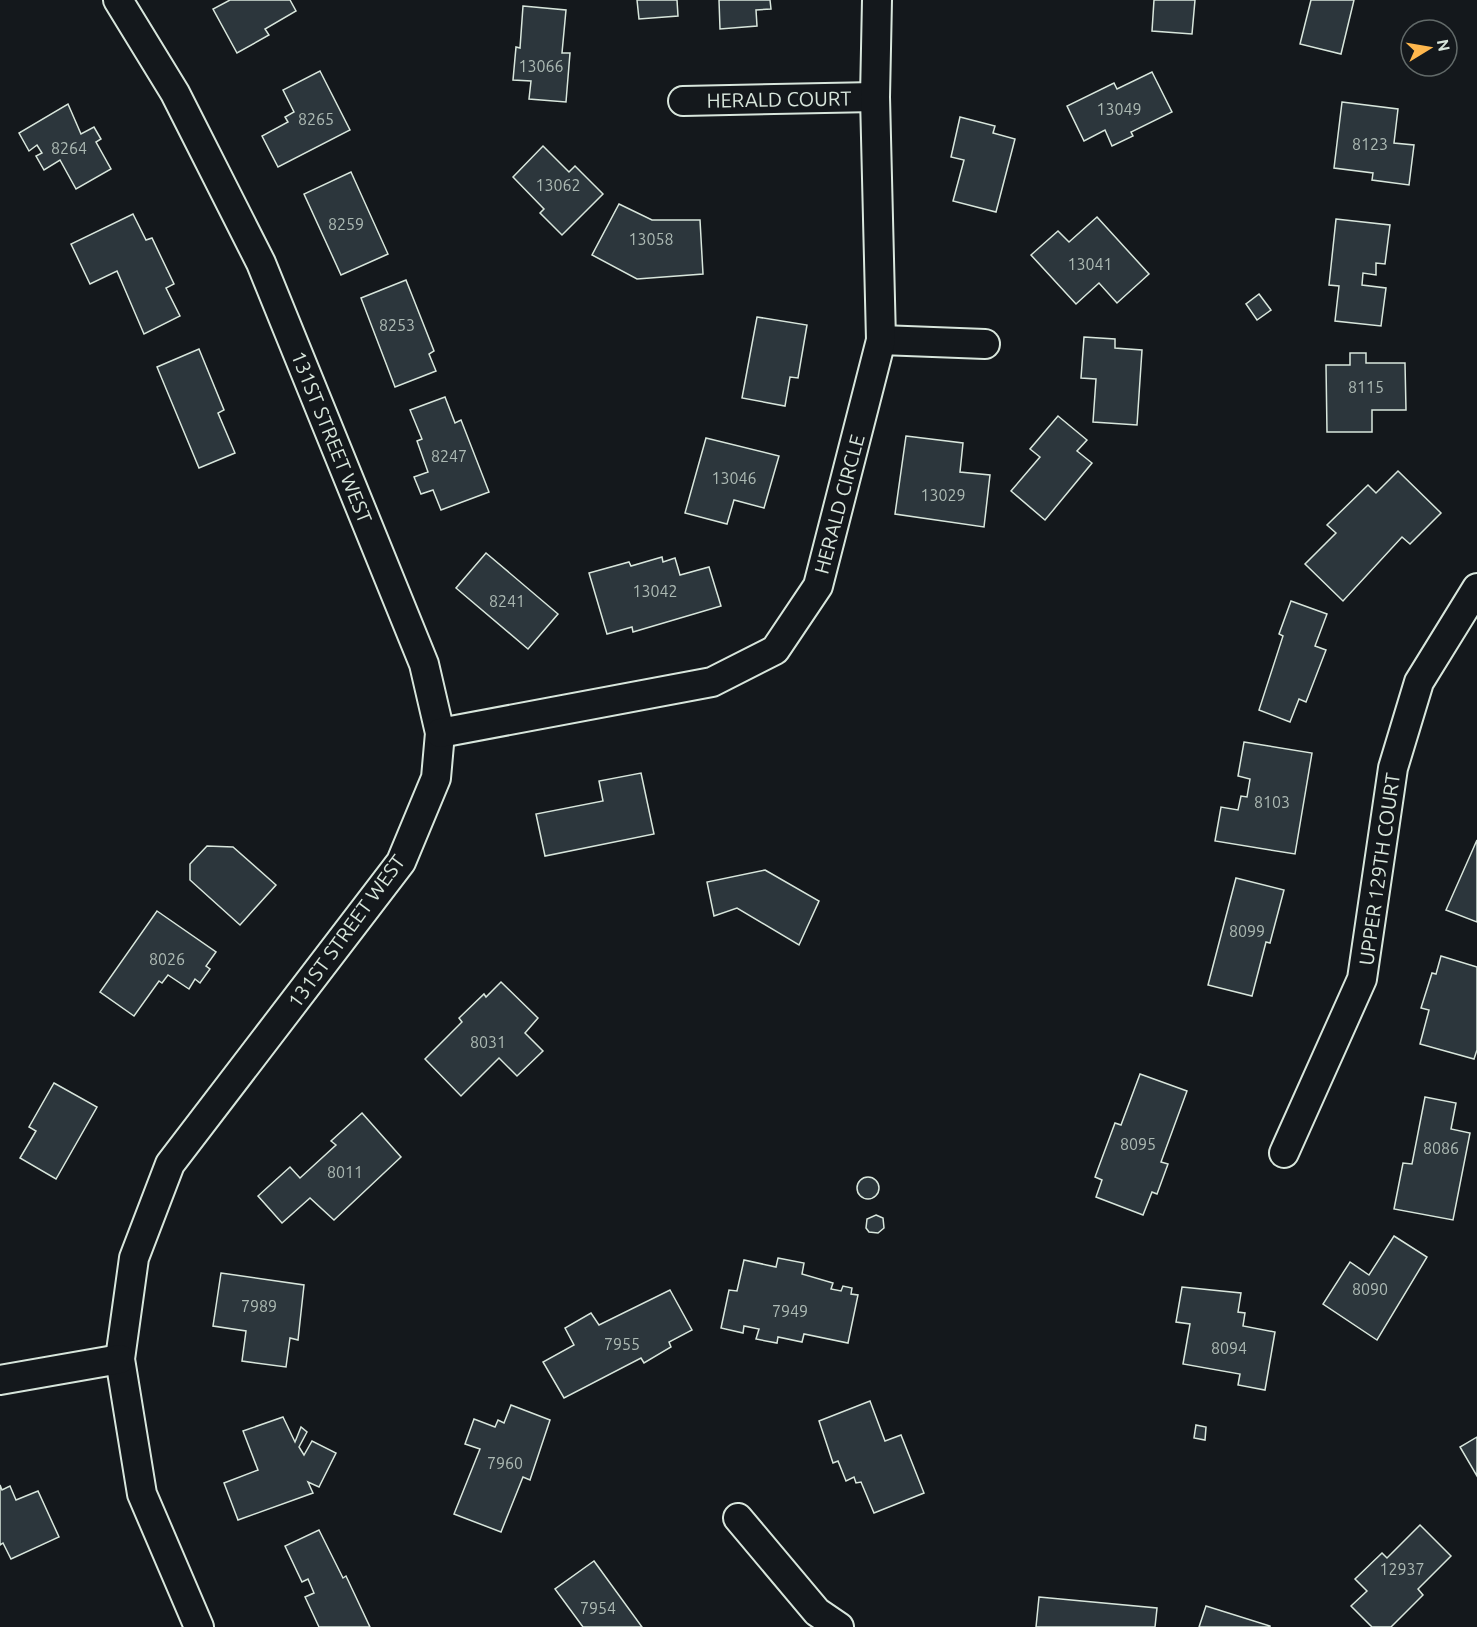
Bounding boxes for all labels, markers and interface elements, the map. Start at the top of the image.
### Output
north arrow [1399,18,1459,78]
text: N [1434,38,1454,53]
house number: 13066 [518,57,564,75]
street label: HERALD COURT [706,86,852,112]
house number: 13049 [1096,100,1142,118]
house number: 8265 [298,110,334,128]
house number: 8123 [1352,135,1388,153]
house number: 8264 [51,139,87,157]
house number: 13062 [535,176,581,194]
house number: 8259 [328,215,364,233]
house number: 13058 [628,230,674,248]
house number: 13041 [1067,255,1113,273]
house number: 8253 [379,316,415,334]
street label: 131ST STREET WEST [287,348,377,526]
house number: 8115 [1348,378,1384,396]
street label: HERALD CIRCLE [809,432,869,576]
house number: 8247 [431,447,467,465]
house number: 13046 [711,469,757,487]
house number: 13029 [920,486,966,504]
house number: 13042 [632,582,678,600]
house number: 8241 [489,592,525,610]
street label: UPPER 129TH COURT [1354,771,1404,967]
house number: 8103 [1254,793,1290,811]
street label: 131ST STREET WEST [283,850,409,1012]
house number: 8099 [1229,922,1265,940]
house number: 8026 [149,950,185,968]
house number: 8031 [470,1033,506,1051]
house number: 8095 [1120,1135,1156,1153]
house number: 8086 [1423,1139,1459,1157]
house number: 8011 [327,1163,363,1181]
house number: 8090 [1352,1280,1388,1298]
house number: 7989 [241,1297,277,1315]
house number: 7949 [772,1302,808,1320]
house number: 7955 [604,1335,640,1353]
house number: 8094 [1211,1339,1247,1357]
house number: 7960 [487,1454,523,1472]
house number: 12937 [1379,1560,1425,1578]
house number: 7954 [580,1599,616,1617]

